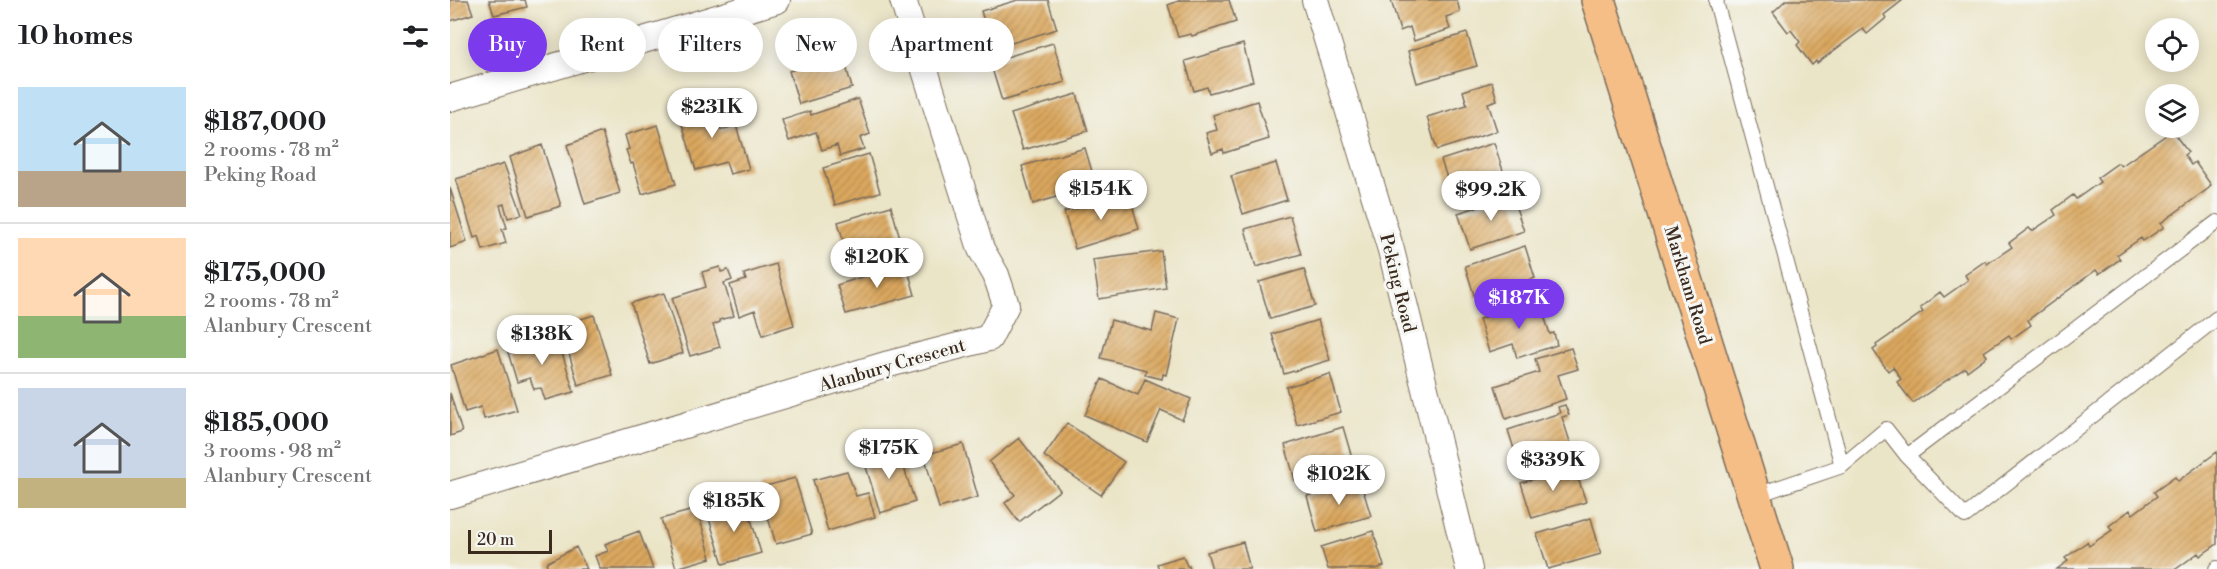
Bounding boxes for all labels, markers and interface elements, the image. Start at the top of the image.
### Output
chip: Buy [468,18,547,72]
chip: Rent [559,18,646,72]
chip: Filters [658,18,763,72]
chip: New [775,18,857,72]
chip: Apartment [869,18,1014,72]
map controls [2145,18,2199,138]
button: locate [2145,18,2199,72]
text: 10 homes [18,20,133,52]
icon: filters [399,20,432,53]
button: layers [2145,84,2199,138]
pin: $231K [670,88,754,139]
text: $231K [681,95,743,120]
text: $187,000 [204,106,326,138]
icon: home [66,111,138,183]
text: 2 rooms · 78 m² [204,138,339,163]
text: Peking Road [204,163,316,188]
pin: $154K [1059,170,1143,221]
pin: $99.2K [1442,171,1540,222]
text: $154K [1069,177,1133,202]
text: $99.2K [1455,178,1527,203]
street label: Markham Road [1659,223,1717,348]
street label: Peking Road [1374,231,1421,336]
pin: $120K [835,238,919,289]
text: $120K [844,245,910,270]
text: $175,000 [204,257,326,289]
icon: home [66,262,138,334]
pin: $187K [1477,279,1561,330]
text: $187K [1488,286,1550,311]
text: 2 rooms · 78 m² [204,289,339,314]
text: Alanbury Crescent [204,314,372,339]
pin: $138K [500,315,584,366]
text: $138K [511,322,573,347]
street label: Alanbury Crescent [815,333,969,398]
text: $185,000 [204,407,329,439]
icon: home [66,412,138,484]
pin: $175K [847,429,931,480]
text: $175K [859,436,919,461]
text: 3 rooms · 98 m² [204,439,341,464]
pin: $339K [1511,441,1595,492]
text: $339K [1521,448,1585,473]
pin: $102K [1297,455,1381,506]
text: $102K [1307,462,1371,487]
text: Alanbury Crescent [204,464,372,489]
pin: $185K [692,482,776,533]
text: $185K [703,489,765,514]
scale bar [468,527,552,554]
text: 20 m [477,530,514,550]

